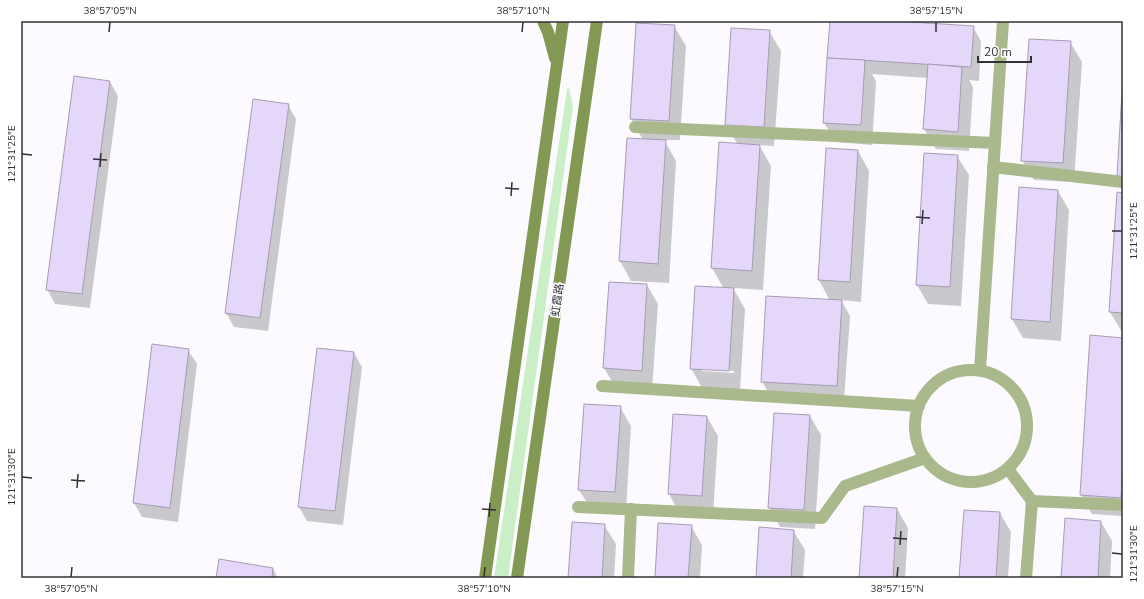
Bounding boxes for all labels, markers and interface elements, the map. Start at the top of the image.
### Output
text: 38°57'05"N [83,4,137,18]
text: 38°57'10"N [496,4,550,18]
text: 38°57'15"N [909,4,963,18]
scale bar [978,38,1031,64]
text: 20 m [984,44,1012,60]
text: 121°31'25"E [5,125,19,183]
text: 121°31'25"E [1127,202,1141,260]
street label: 虹霞路 [548,283,567,317]
text: 121°31'30"E [5,448,19,506]
text: 121°31'30"E [1127,525,1141,583]
text: 38°57'05"N [44,582,98,596]
text: 38°57'10"N [457,582,511,596]
text: 38°57'15"N [870,582,924,596]

